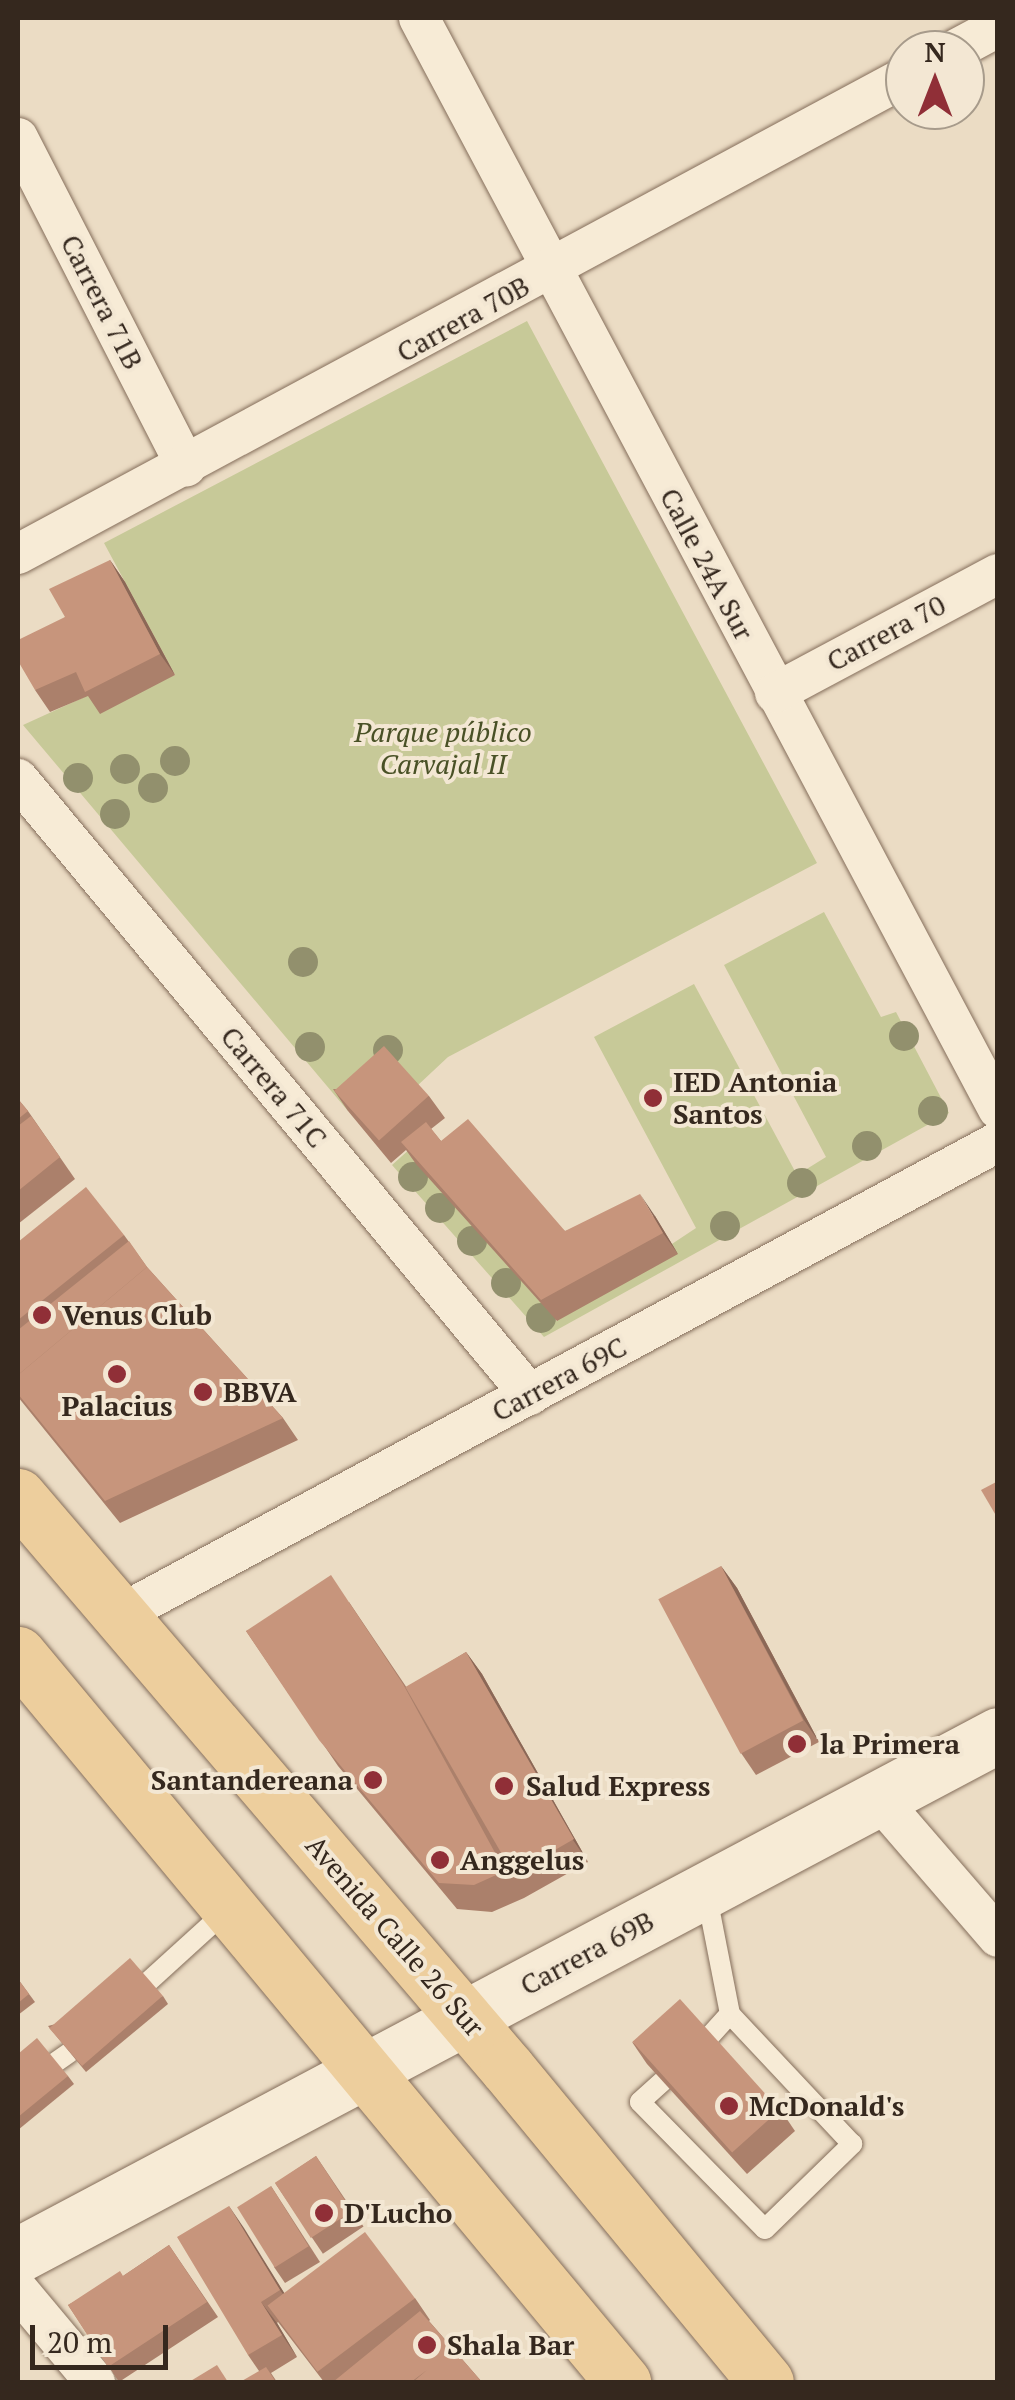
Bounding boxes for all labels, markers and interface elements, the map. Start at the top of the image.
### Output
north arrow [885,30,985,130]
text: N [924,33,946,70]
street label: Carrera 71B [54,229,150,375]
street label: Carrera 70B [391,269,535,369]
street label: Calle 24A Sur [653,482,761,646]
street label: Carrera 70 [821,588,951,678]
park label: Parque público Carvajal II [354,715,532,781]
street label: Carrera 71C [214,1020,334,1154]
place label: IED Antonia Santos [673,1065,838,1131]
marker: IED Antonia Santos [642,1087,664,1109]
place label: Venus Club [62,1298,212,1332]
marker: Venus Club [31,1304,53,1326]
street label: Carrera 69C [486,1330,632,1428]
marker: Palacius [106,1363,128,1385]
place label: BBVA [223,1375,297,1409]
marker: BBVA [192,1381,214,1403]
place label: Palacius [61,1389,173,1423]
place label: la Primera [820,1727,960,1761]
marker: la Primera [784,1731,810,1757]
place label: Santandereana [151,1763,353,1797]
marker: Santandereana [362,1769,384,1791]
place label: Salud Express [526,1769,710,1803]
marker: Salud Express [491,1773,517,1799]
street label: Avenida Calle 26 Sur [299,1829,491,2043]
place label: Anggelus [460,1843,584,1877]
marker: Anggelus [429,1849,451,1871]
street label: Carrera 69B [514,1904,660,2002]
place label: McDonald's [749,2089,904,2123]
marker: McDonald's [718,2095,740,2117]
place label: D'Lucho [344,2196,452,2230]
marker: D'Lucho [313,2202,335,2224]
scale bar [35,2305,172,2367]
text: 20 m [47,2322,112,2362]
place label: Shala Bar [447,2328,574,2362]
marker: Shala Bar [416,2334,438,2356]

